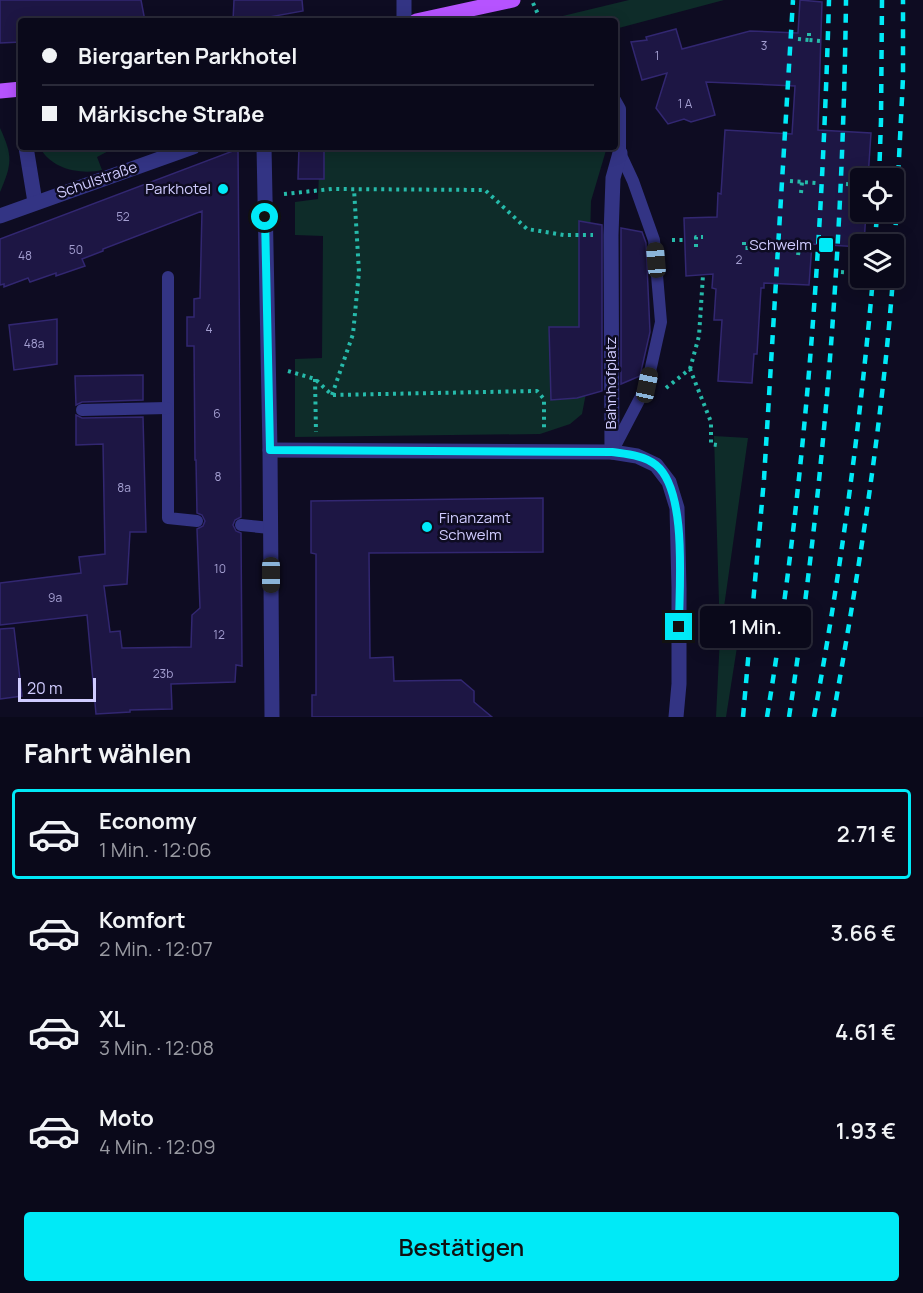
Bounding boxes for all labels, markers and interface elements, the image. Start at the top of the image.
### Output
house number: 3 [761,37,767,54]
text: Biergarten Parkhotel [78,41,297,71]
house number: 1 [655,47,659,64]
house number: 1 A [678,95,693,112]
text: Märkische Straße [78,99,265,129]
street label: Schulstraße [54,156,140,203]
map controls [850,168,904,288]
button: locate [850,168,904,222]
place label: Parkhotel [145,178,211,199]
marker: Parkhotel [216,182,230,196]
route start [251,203,278,230]
house number: 52 [116,208,130,225]
place label: Schwelm [749,234,812,255]
button: layers [850,234,904,288]
marker: Schwelm [817,236,835,254]
house number: 50 [69,241,83,258]
car [645,241,667,279]
house number: 48 [18,247,32,264]
house number: 2 [736,251,743,268]
house number: 4 [205,320,213,337]
house number: 48a [24,335,44,352]
street label: Bahnhofplatz [600,336,621,430]
car [634,366,660,404]
house number: 6 [213,405,221,422]
house number: 8 [215,468,222,485]
house number: 8a [117,479,131,496]
place label: Finanzamt Schwelm [439,507,511,545]
marker: Finanzamt Schwelm [420,520,434,534]
car [262,557,280,593]
house number: 10 [214,560,226,577]
house number: 9a [48,589,62,606]
callout: 1 Min. [700,606,811,648]
route end [665,613,692,640]
text: 1 Min. [729,613,782,640]
house number: 12 [213,626,225,643]
house number: 23b [153,665,173,682]
scale bar [18,675,96,702]
text: 20 m [27,677,63,699]
text: Fahrt wählen [24,734,192,771]
text: Economy [99,806,197,836]
icon: car [27,807,81,861]
text: 2.71 € [837,819,896,849]
text: 1 Min. · 12:06 [99,836,212,863]
text: Komfort [99,905,186,935]
icon: car [27,906,81,960]
text: 3.66 € [831,918,896,948]
text: 2 Min. · 12:07 [99,935,213,962]
text: XL [99,1004,125,1034]
icon: car [27,1005,81,1059]
text: 4.61 € [835,1017,896,1047]
text: 3 Min. · 12:08 [99,1034,214,1061]
text: Moto [99,1103,154,1133]
icon: car [27,1104,81,1158]
text: 1.93 € [836,1116,896,1146]
text: 4 Min. · 12:09 [99,1133,216,1160]
button: Bestätigen [24,1212,899,1281]

